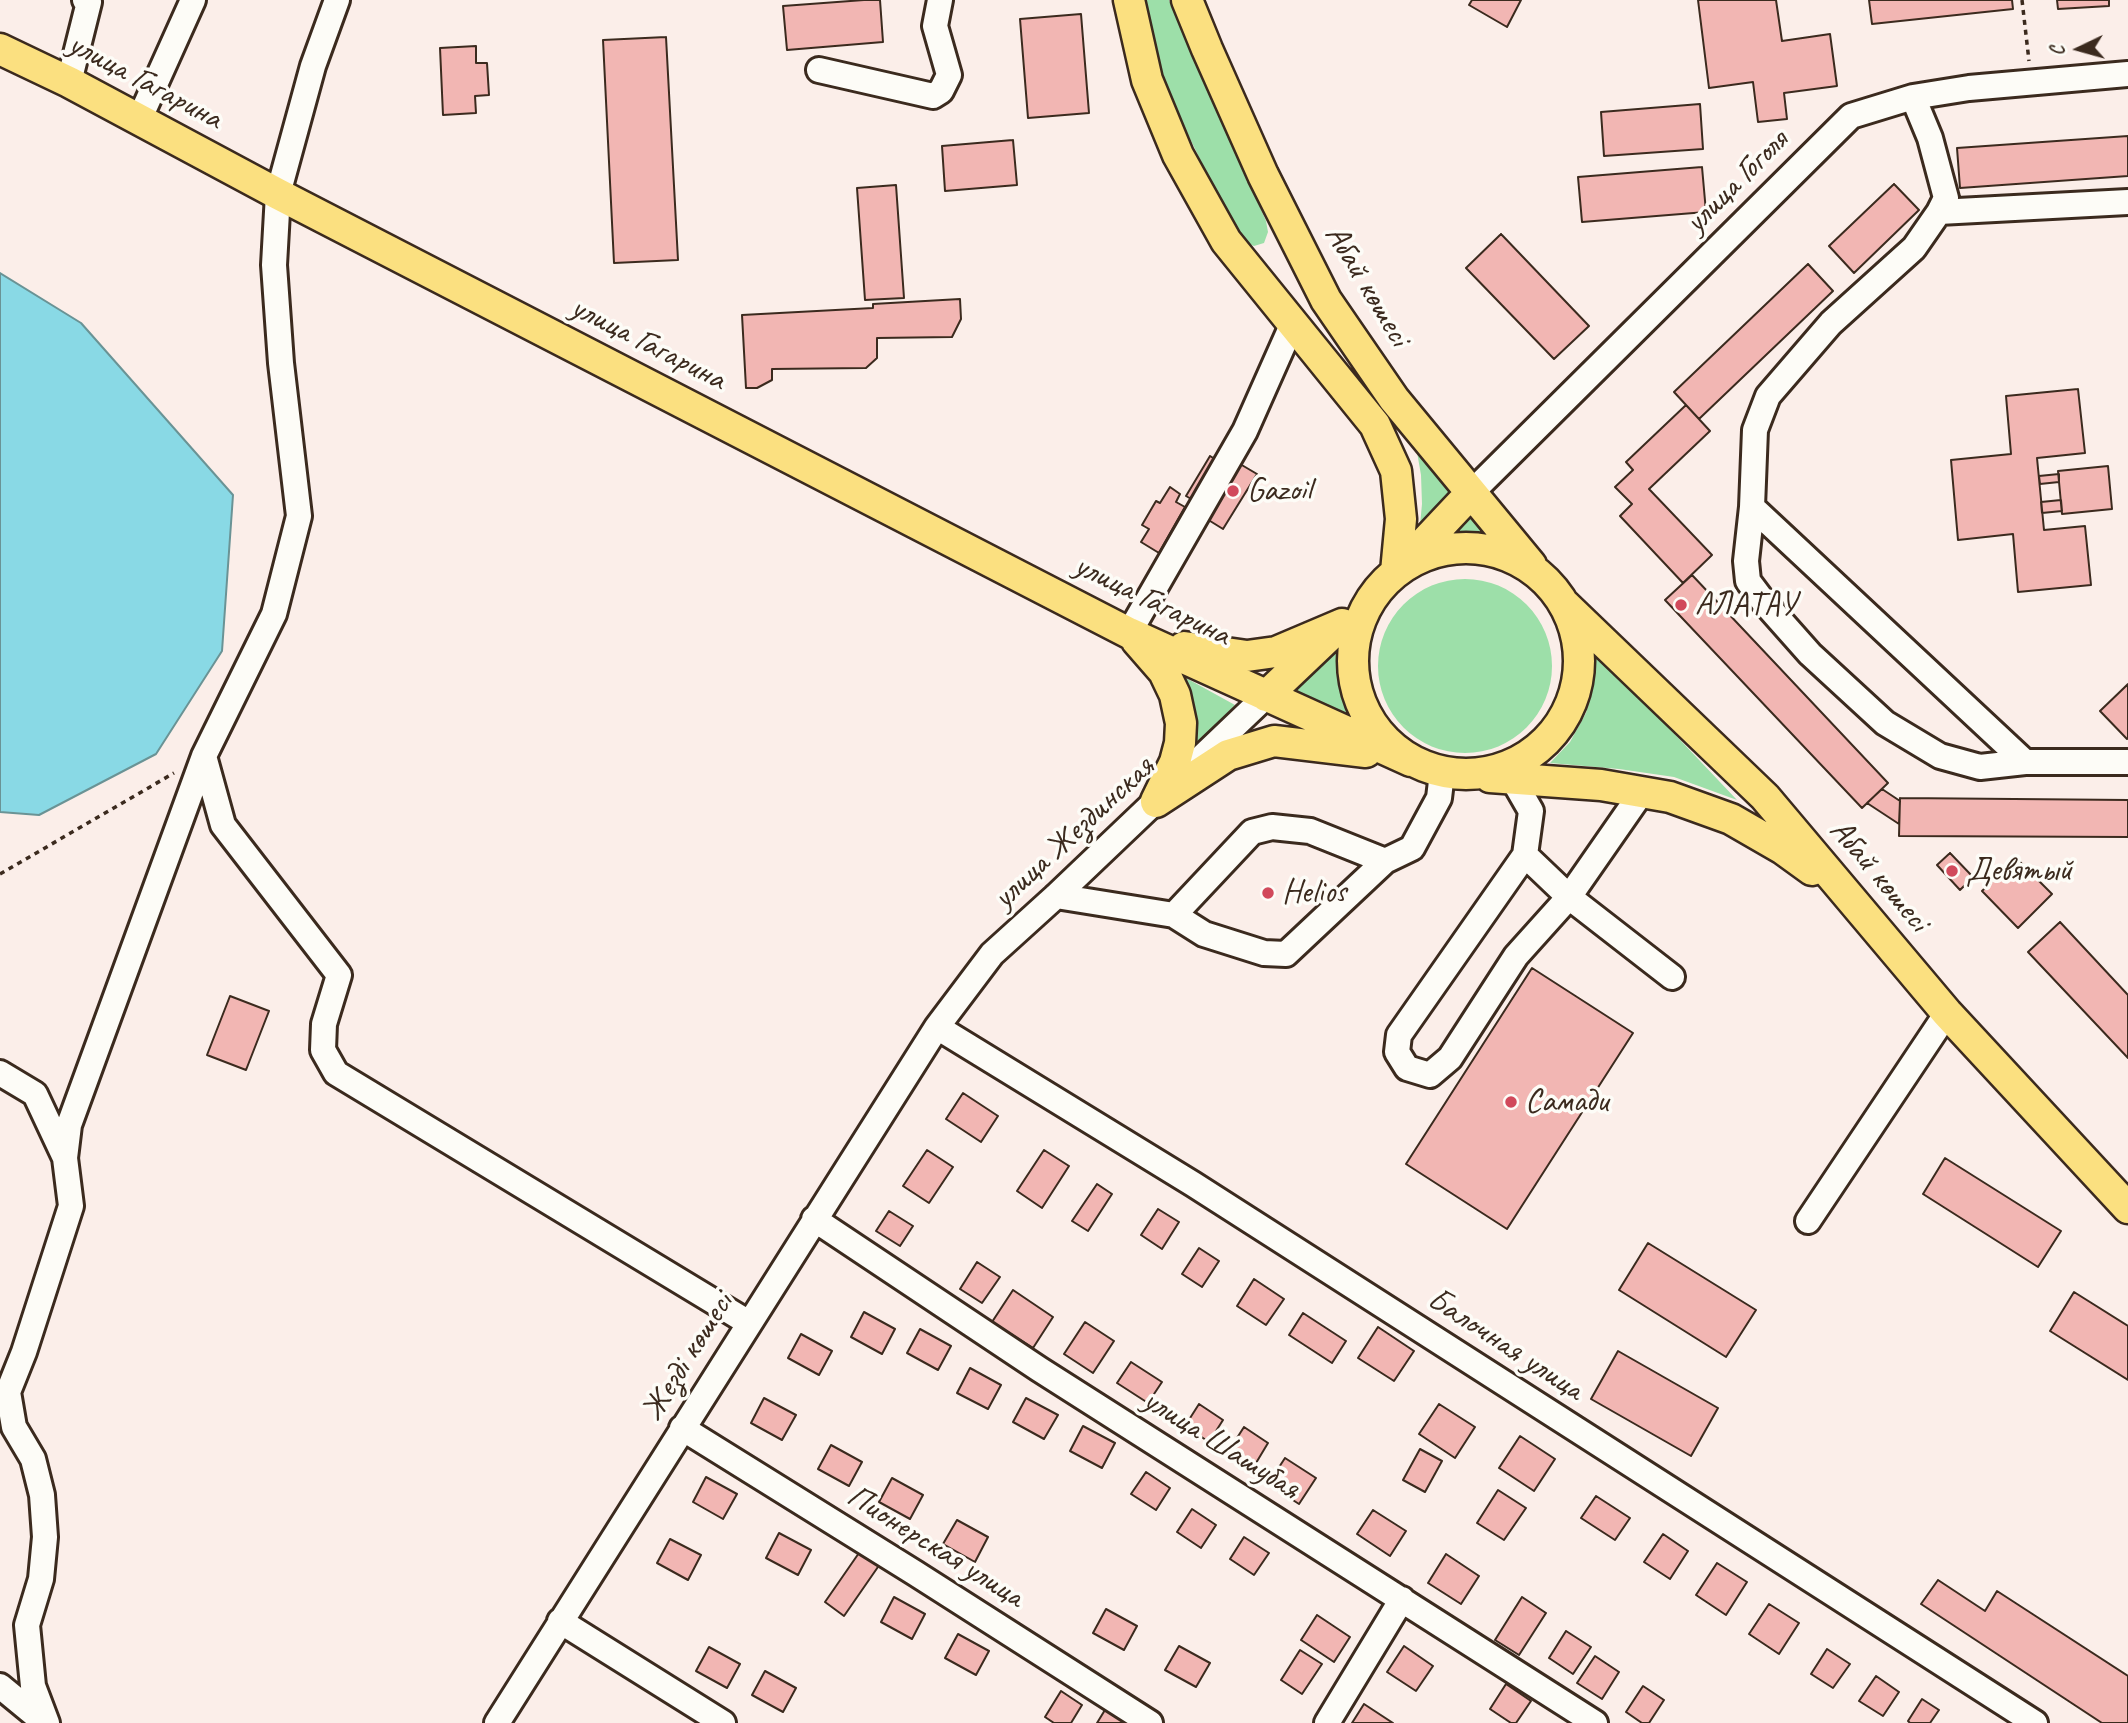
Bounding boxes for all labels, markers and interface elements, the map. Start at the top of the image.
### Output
north arrow [2044,14,2114,84]
street label: улица Гагарина [61,25,229,139]
text: С [2046,45,2070,57]
street label: улица Гоголя [1677,122,1797,242]
street label: Абай көшесі [1315,218,1419,354]
street label: улица Гагарина [564,288,732,400]
place label: Gazoil [1247,471,1311,511]
marker: Gazoil [1225,483,1241,499]
street label: улица Гагарина [1068,546,1236,656]
place label: АЛАТАУ [1695,585,1797,625]
marker: АЛАТАУ [1673,597,1689,613]
street label: улица Жездинская [985,748,1163,918]
street label: Абай көшесі [1821,812,1937,940]
place label: Девятый [1966,851,2072,891]
marker: Девятый [1944,863,1960,879]
place label: Helios [1282,873,1346,913]
marker: Helios [1260,885,1276,901]
place label: Самади [1525,1082,1608,1122]
marker: Самади [1503,1094,1519,1110]
street label: Балочная улица [1420,1280,1590,1410]
street label: Жезді көшесі [633,1286,743,1428]
street label: улица Шашубая [1135,1381,1307,1509]
street label: Пионерская улица [839,1477,1031,1617]

